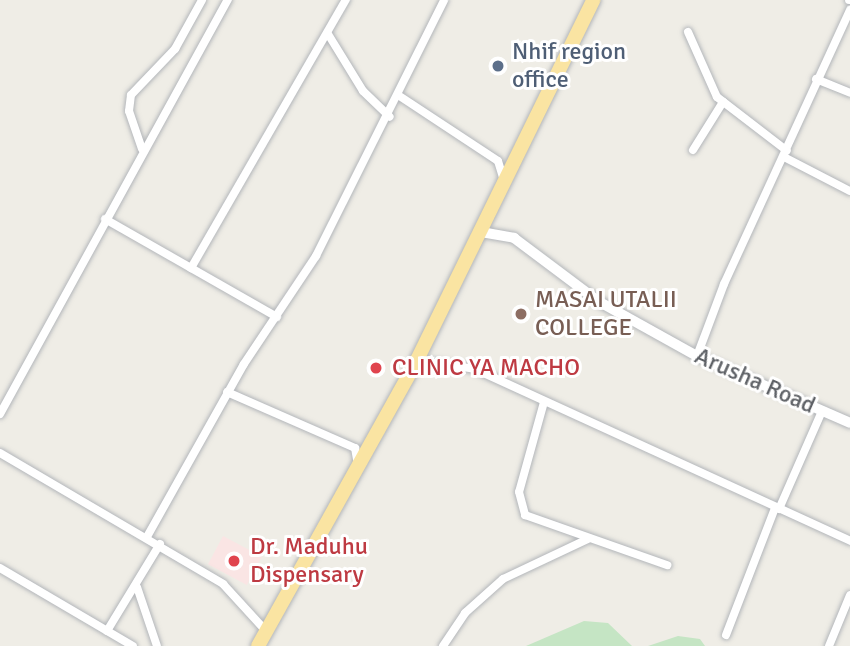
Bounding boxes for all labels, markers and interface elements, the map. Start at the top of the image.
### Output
place label: Nhif region office [512,38,626,94]
marker: Nhif region office [490,58,506,74]
place label: MASAI UTALII COLLEGE [535,286,677,342]
marker: MASAI UTALII COLLEGE [513,306,529,322]
street label: Arusha Road [690,342,820,420]
place label: CLINIC YA MACHO [392,354,580,382]
marker: CLINIC YA MACHO [366,358,386,378]
place label: Dr. Maduhu Dispensary [250,533,368,589]
marker: Dr. Maduhu Dispensary [224,551,244,571]

